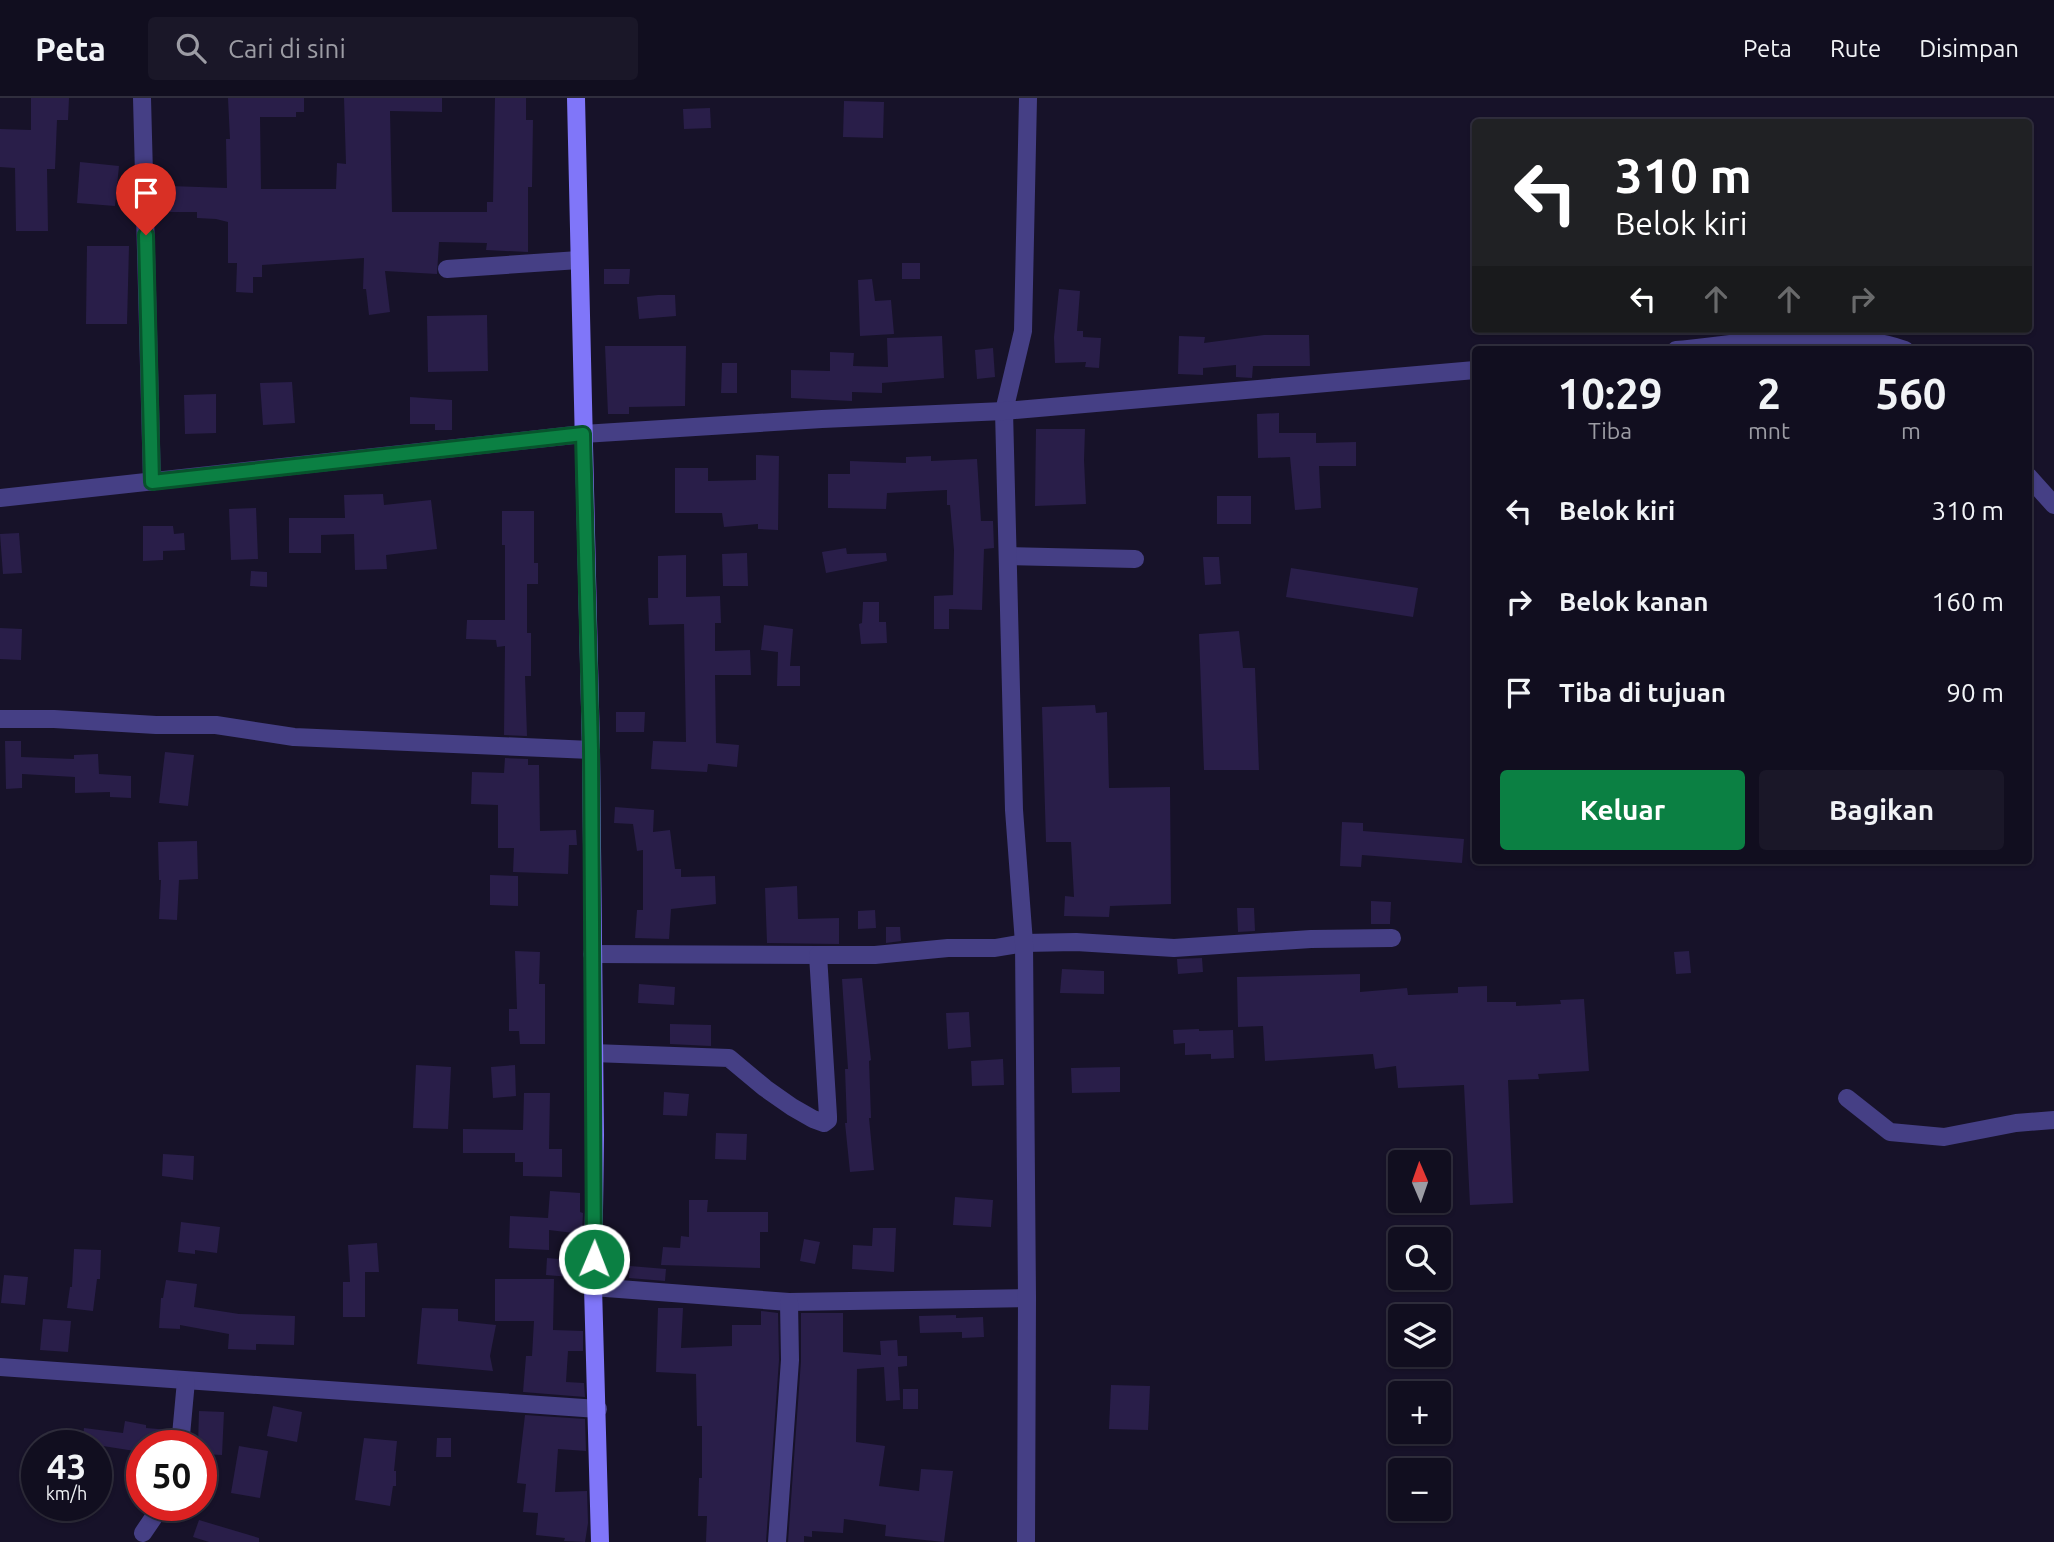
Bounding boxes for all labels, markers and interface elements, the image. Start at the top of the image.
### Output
search box [148,17,638,80]
icon: search [172,29,210,67]
text: Peta [35,30,106,67]
text: Cari di sini [228,34,346,63]
text: Peta [1743,35,1792,62]
text: Rute [1830,35,1881,62]
text: Disimpan [1919,35,2019,62]
icon: left [1500,147,1591,238]
text: 310 m [1615,147,1752,202]
pin [116,163,176,235]
icon: arrive [127,174,165,212]
text: Belok kiri [1615,205,1747,241]
icon: left [1624,280,1662,318]
icon: ahead [1697,280,1735,318]
icon: ahead [1770,280,1808,318]
icon: right [1843,280,1881,318]
text: 10:29 [1557,370,1663,417]
text: 2 [1757,370,1781,417]
text: 560 [1875,370,1947,417]
text: Tiba [1588,418,1632,443]
text: mnt [1748,418,1790,443]
text: m [1901,418,1921,443]
icon: left [1500,492,1538,530]
text: Belok kiri [1559,496,1675,525]
text: 310 m [1932,496,2004,525]
icon: right [1500,583,1538,621]
text: Belok kanan [1559,587,1709,616]
text: 160 m [1932,587,2004,616]
icon: arrive [1500,674,1538,712]
text: Tiba di tujuan [1559,678,1726,707]
text: 90 m [1946,678,2004,707]
button: Keluar [1500,770,1745,850]
button: Bagikan [1759,770,2004,850]
north arrow [1388,1150,1451,1213]
map controls [1388,1150,1451,1521]
position arrow [557,1222,631,1296]
button: search [1388,1227,1451,1290]
button: layers [1388,1304,1451,1367]
button: + [1388,1381,1451,1444]
speed limit sign: 50 [126,1430,217,1521]
text: 43 [47,1446,86,1486]
button: − [1388,1458,1451,1521]
text: km/h [46,1483,87,1503]

